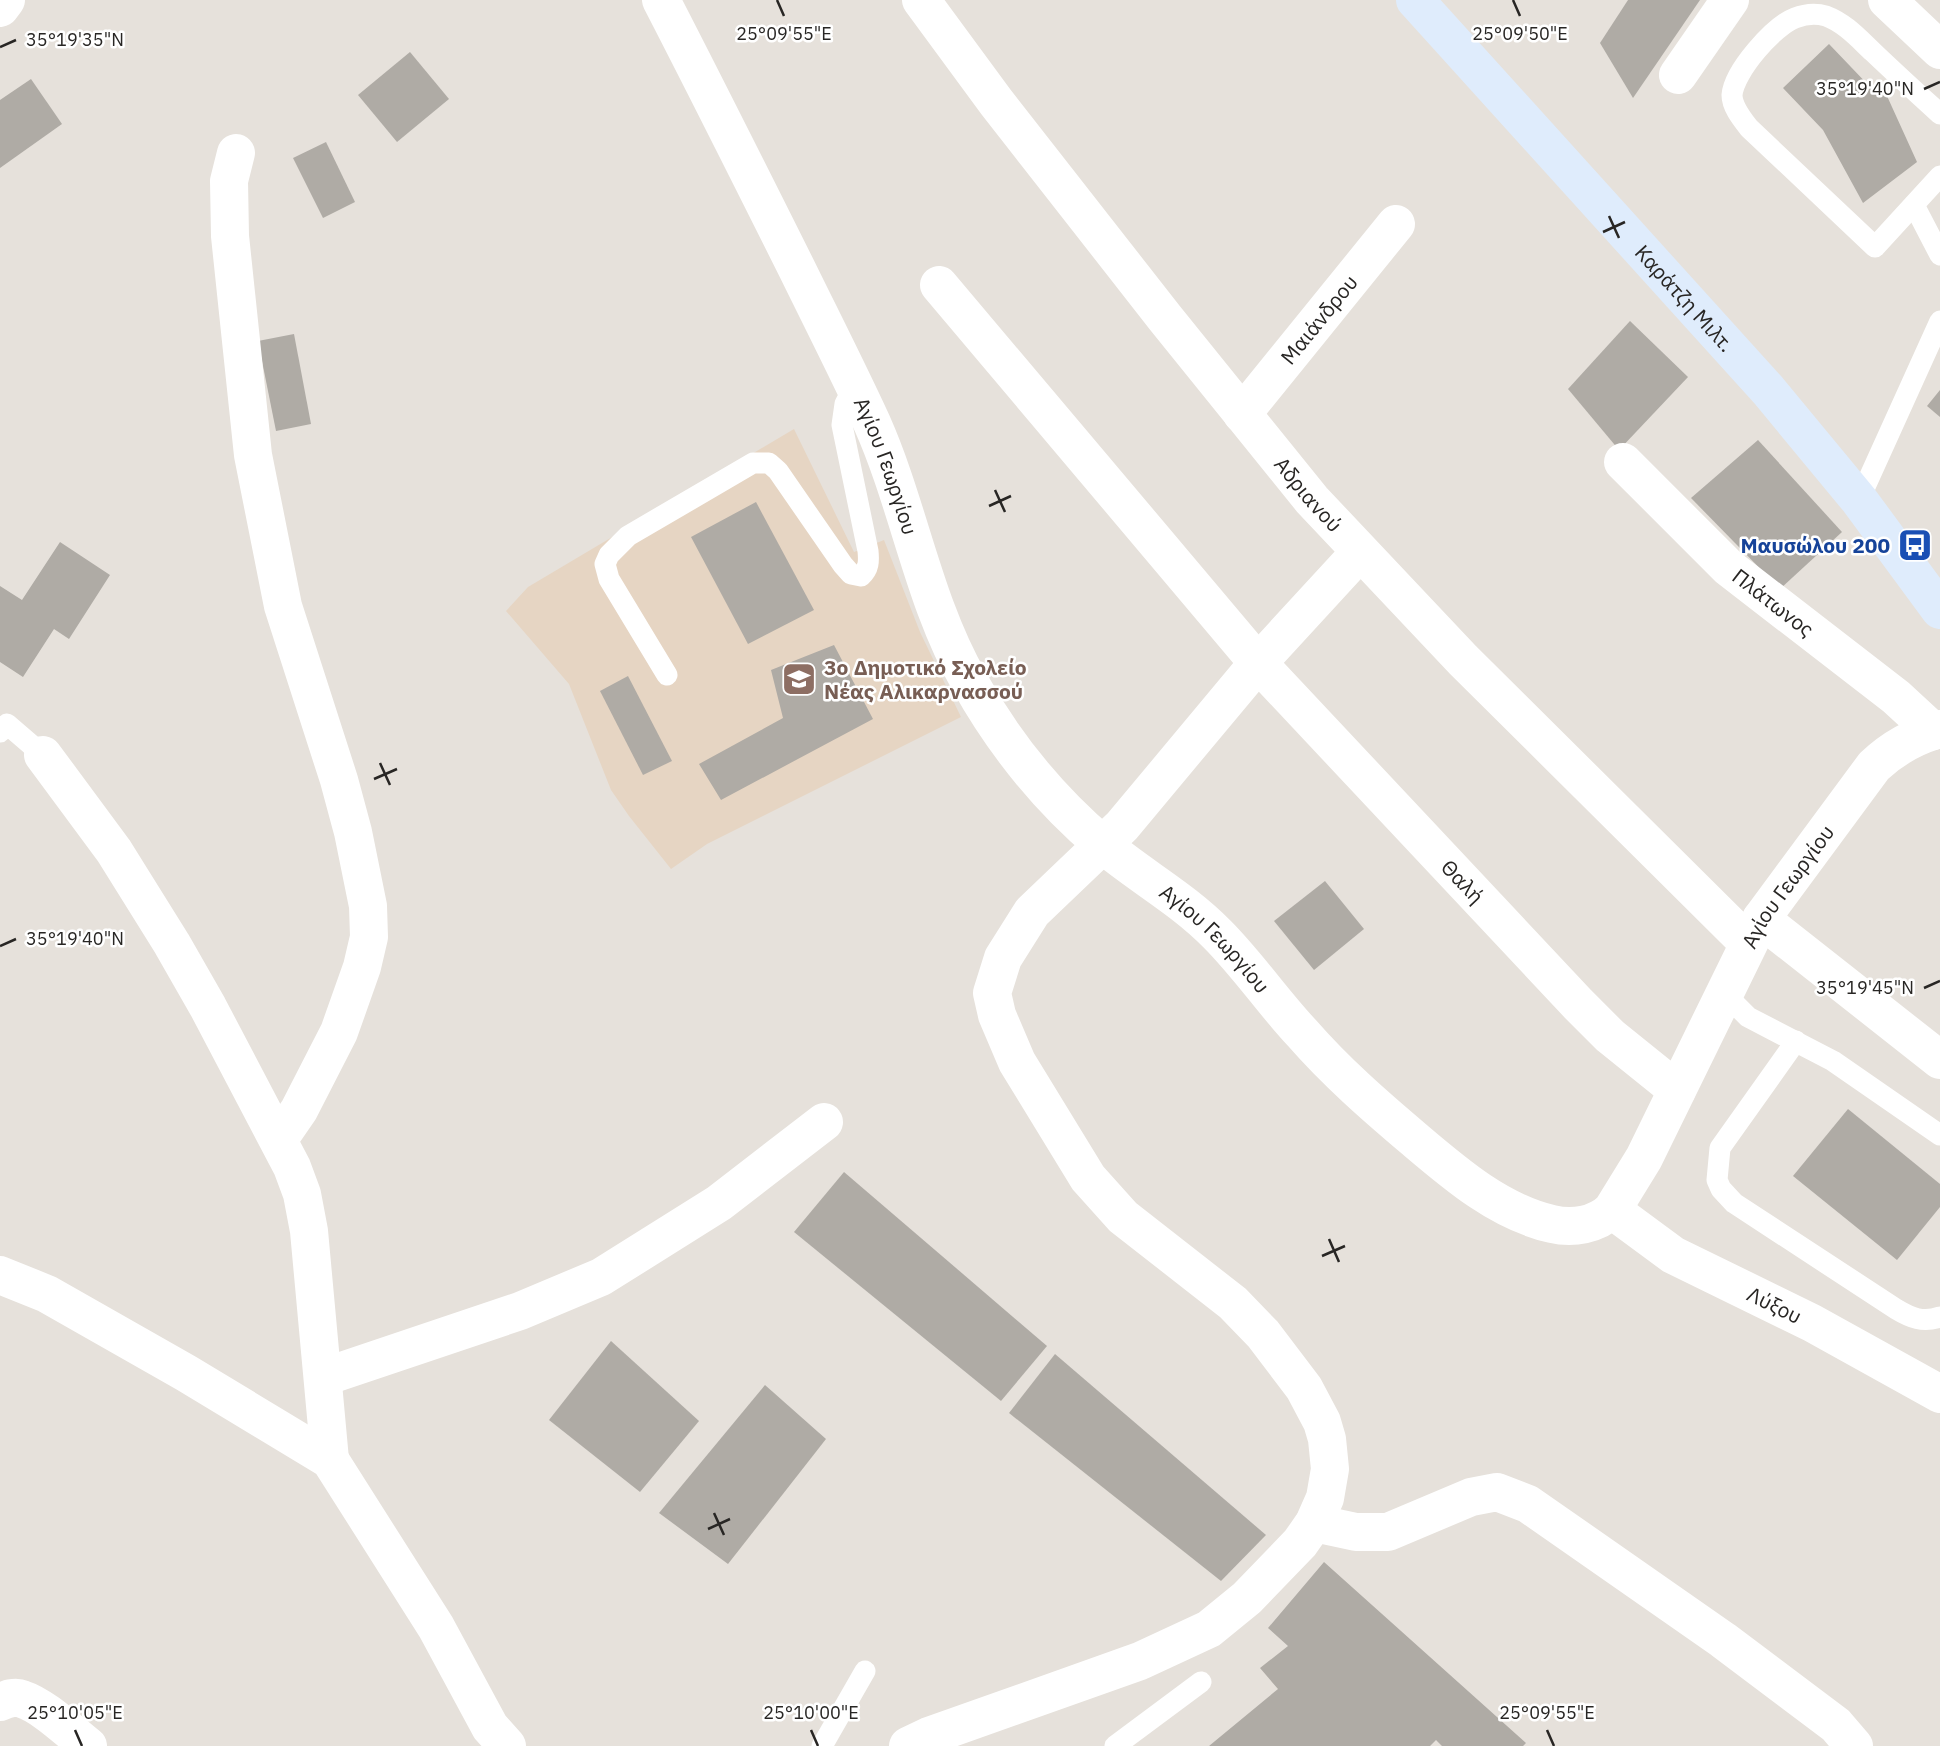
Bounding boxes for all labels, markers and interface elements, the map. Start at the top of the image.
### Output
text: 25°09'55"E [736,22,832,45]
text: 25°09'50"E [1472,22,1568,45]
text: 35°19'35"N [26,28,124,51]
text: 35°19'40"N [1816,77,1914,100]
street label: Καράτζη Μιλτ. [1629,238,1741,358]
street label: Μαιάνδρου [1274,268,1364,370]
street label: Αγίου Γεωργίου [848,392,925,538]
street label: Αδριανού [1268,451,1349,538]
bus stop icon: Μαυσώλου 200 [1896,526,1934,564]
place label: Μαυσώλου 200 [1740,531,1890,559]
street label: Πλάτωνος [1727,562,1820,643]
place label: 3ο Δημοτικό Σχολείο Νέας Αλικαρνασσού [824,653,1027,705]
school or university icon: 3ο Δημοτικό Σχολείο Νέας Αλικαρνασσού [780,660,818,698]
street label: Αγίου Γεωργίου [1735,819,1840,953]
street label: Θαλή [1435,853,1491,910]
street label: Αγίου Γεωργίου [1154,877,1276,999]
text: 35°19'40"N [26,927,124,950]
text: 35°19'45"N [1816,976,1914,999]
street label: Λύξου [1743,1279,1807,1330]
text: 25°10'05"E [27,1701,123,1724]
text: 25°10'00"E [763,1701,859,1724]
text: 25°09'55"E [1499,1701,1595,1724]

